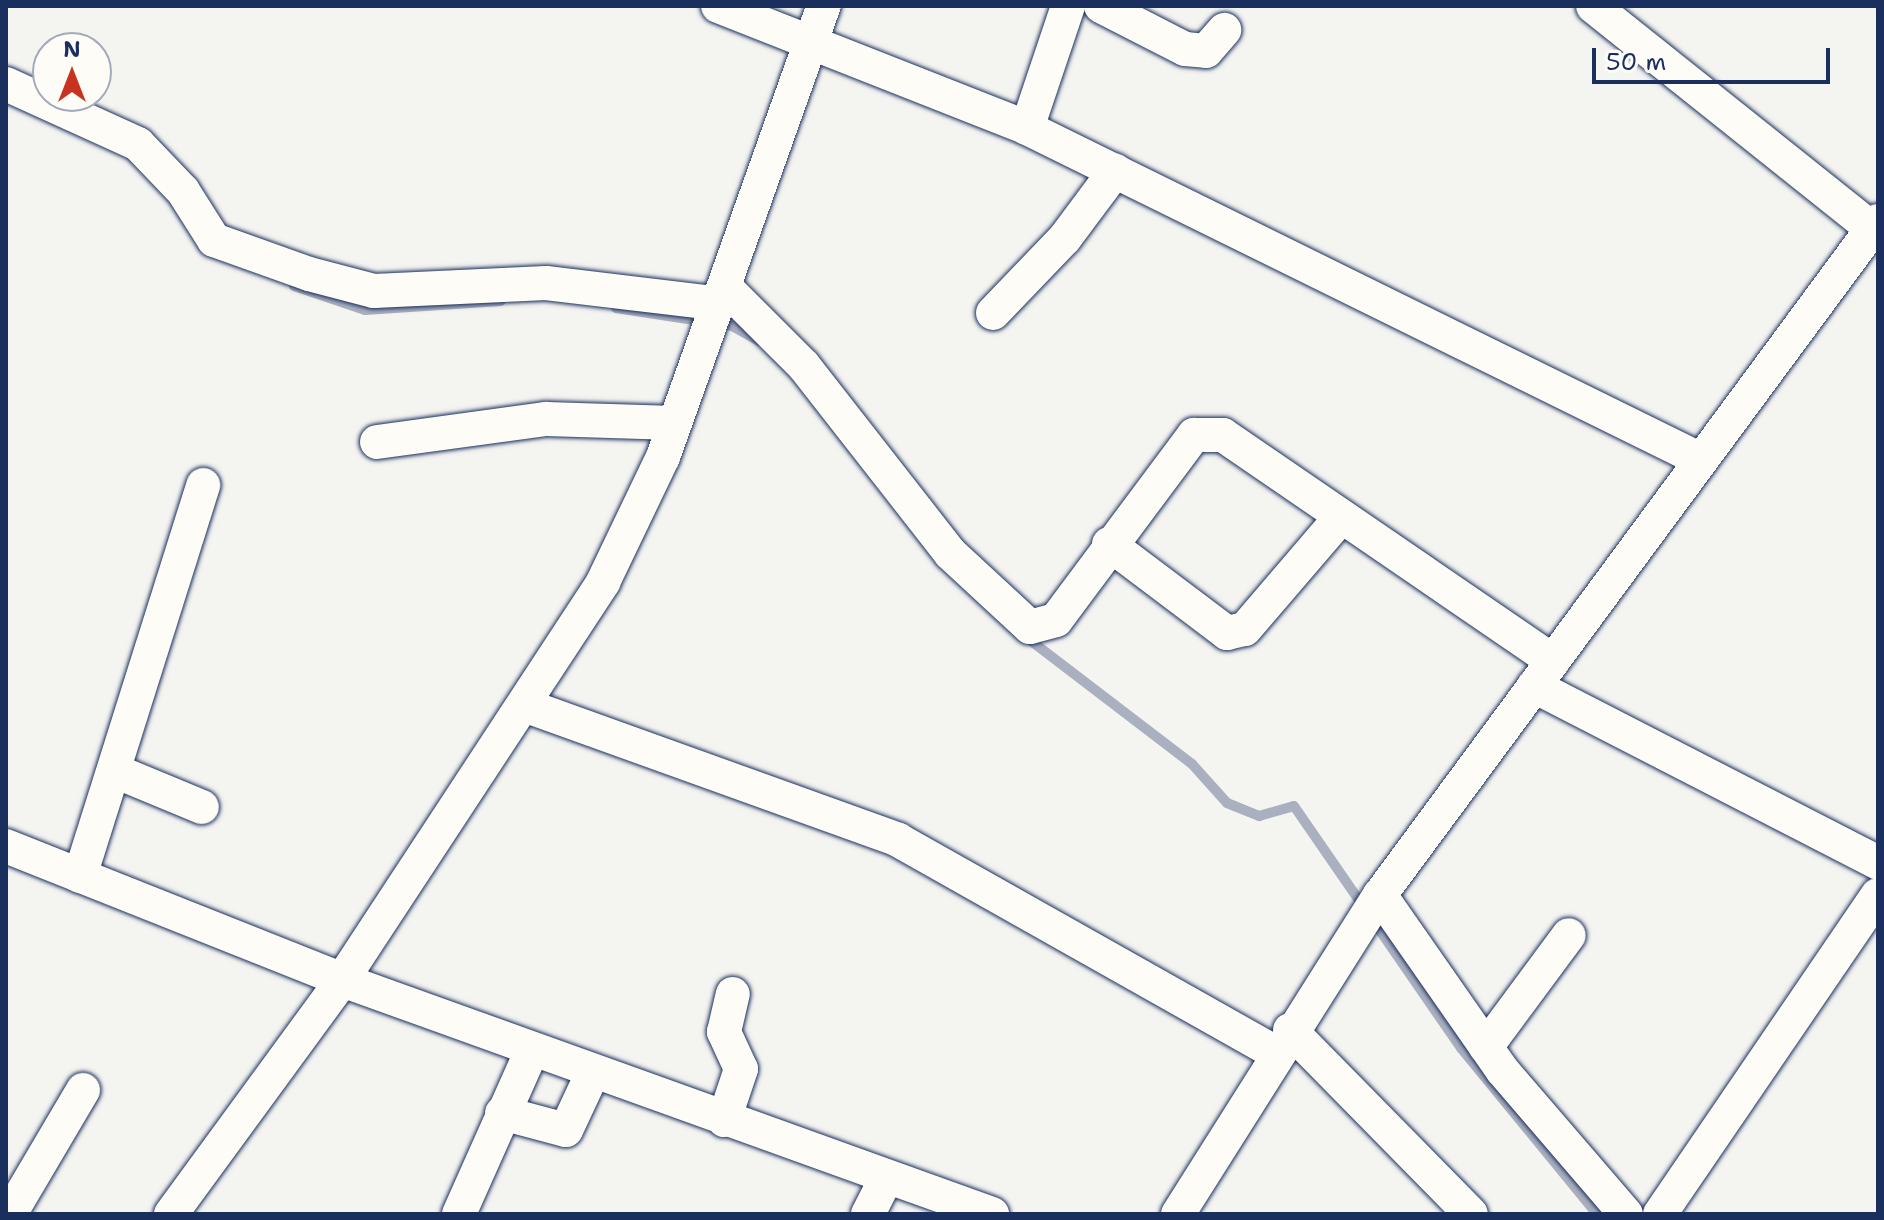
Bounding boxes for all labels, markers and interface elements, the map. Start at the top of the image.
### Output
north arrow [32,32,112,112]
scale bar [1596,32,1834,82]
text: N [63,35,81,64]
text: 50 m [1606,46,1666,78]

